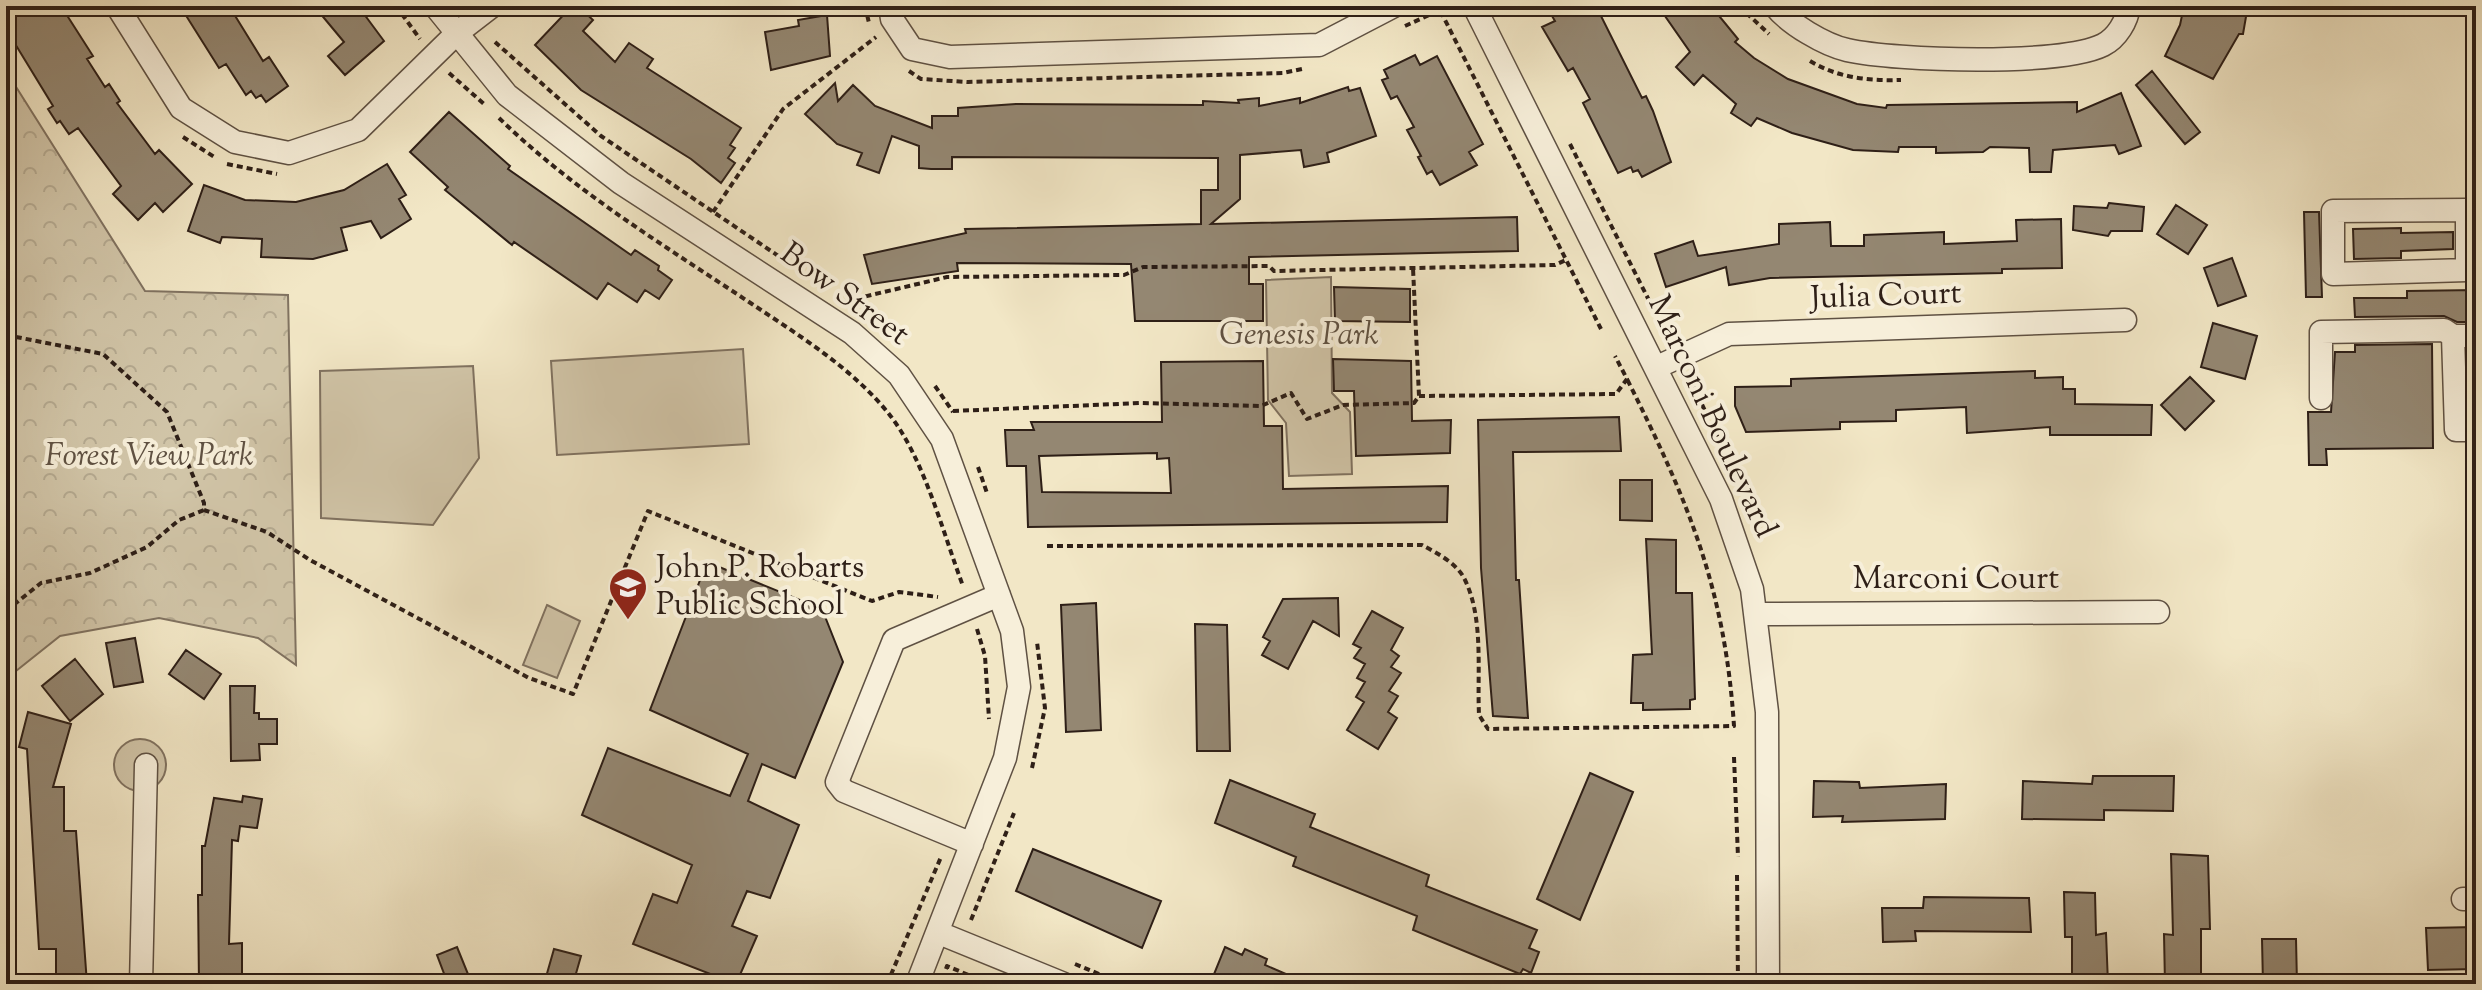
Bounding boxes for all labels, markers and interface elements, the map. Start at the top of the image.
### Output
street label: Bow Street [770,232,918,358]
street label: Julia Court [1808,271,1962,323]
street label: Marconi Boulevard [1635,288,1787,546]
park label: Genesis Park [1219,313,1379,359]
park label: Forest View Park [45,434,253,480]
place label: John P. Robarts Public School [654,546,864,629]
street label: Marconi Court [1853,557,2059,603]
school or university icon: John P. Robarts Public School [607,566,649,621]

